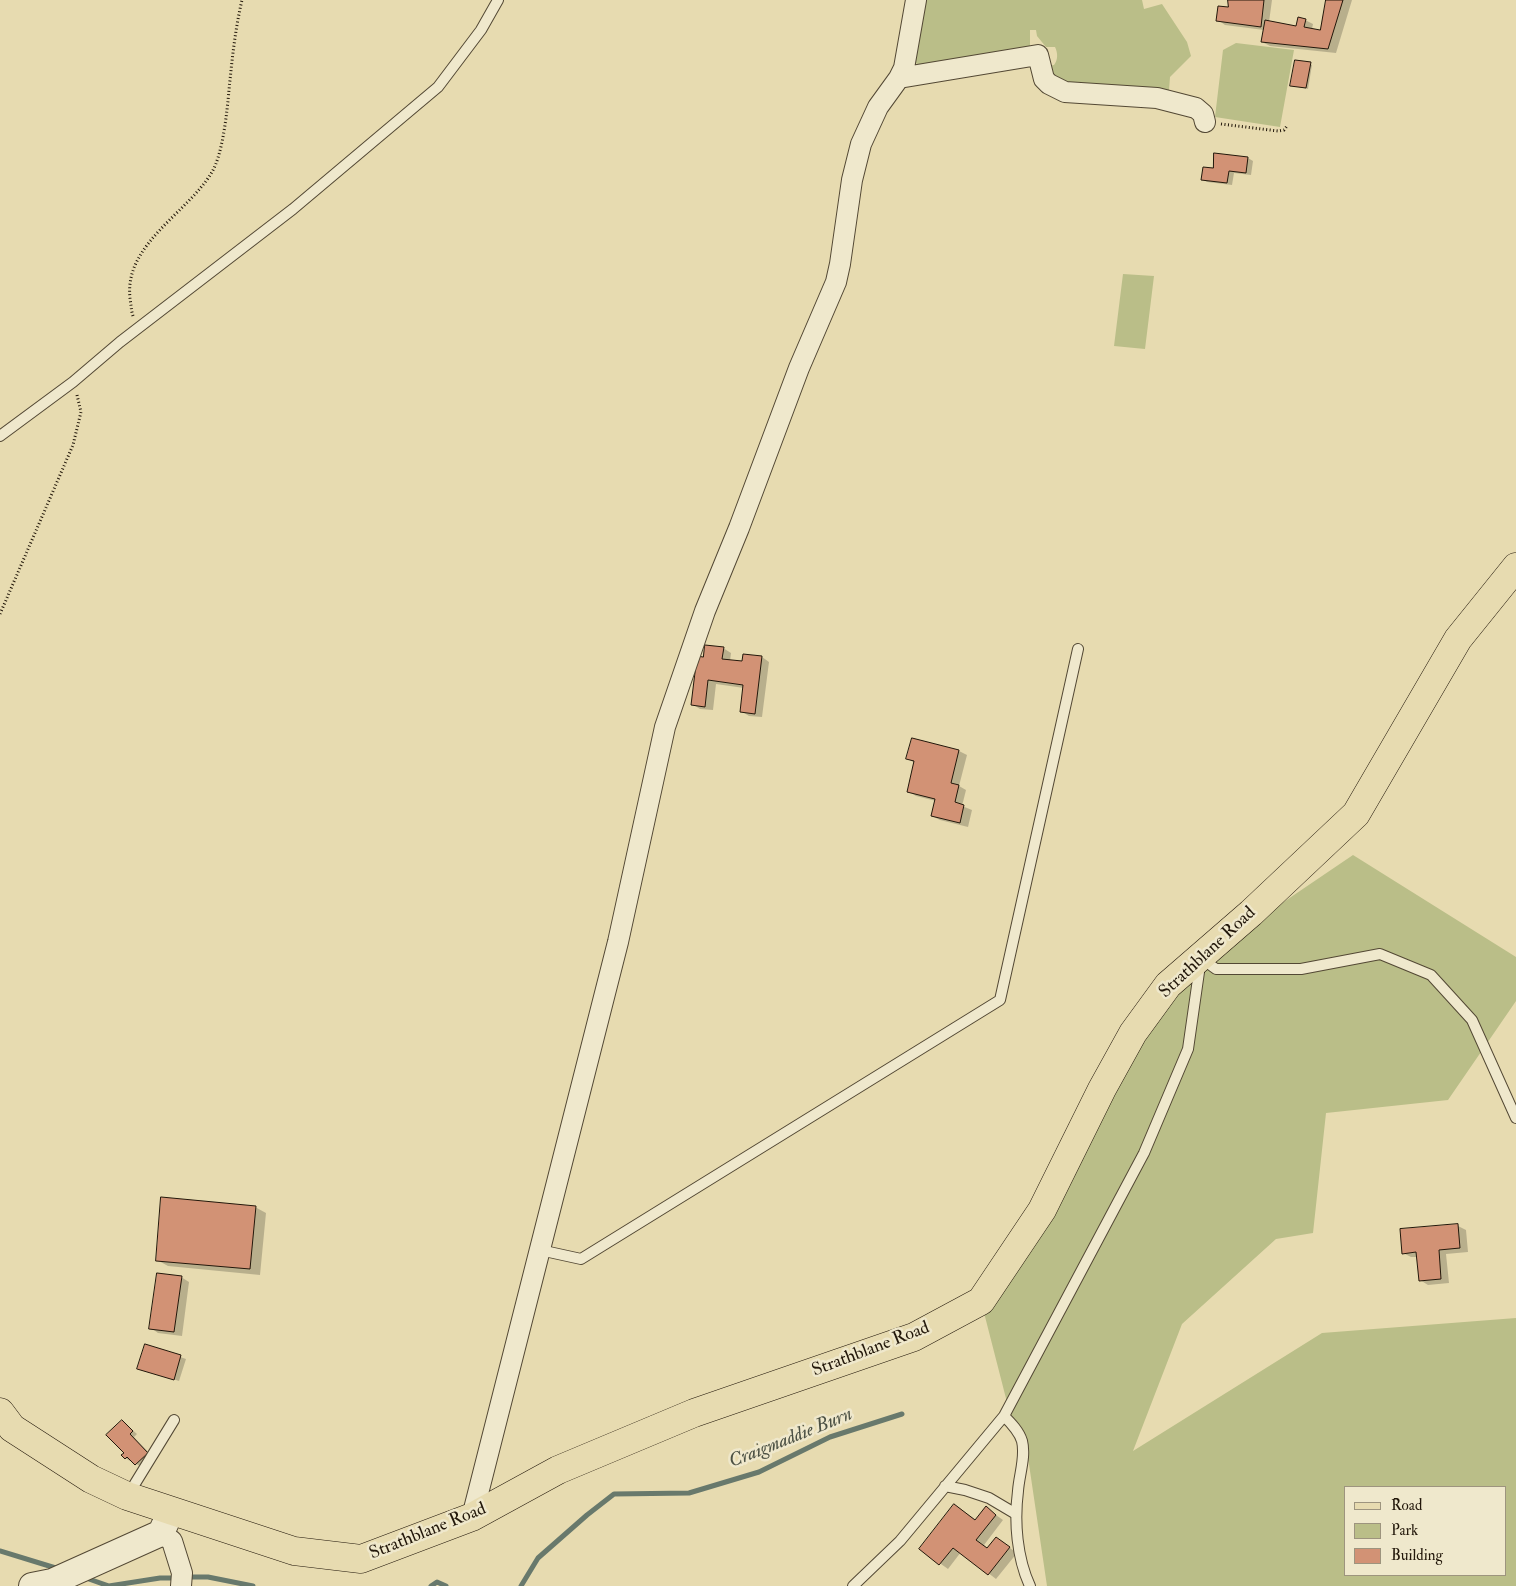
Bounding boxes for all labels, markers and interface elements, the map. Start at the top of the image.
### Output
street label: Strathblane Road [1155,903,1261,1003]
street label: Strathblane Road [809,1318,933,1382]
water label: Craigmaddie Burn [726,1404,856,1474]
legend [1344,1486,1506,1576]
text: Road [1391,1496,1422,1515]
street label: Strathblane Road [366,1499,490,1565]
text: Park [1391,1521,1418,1540]
text: Building [1391,1546,1443,1565]

